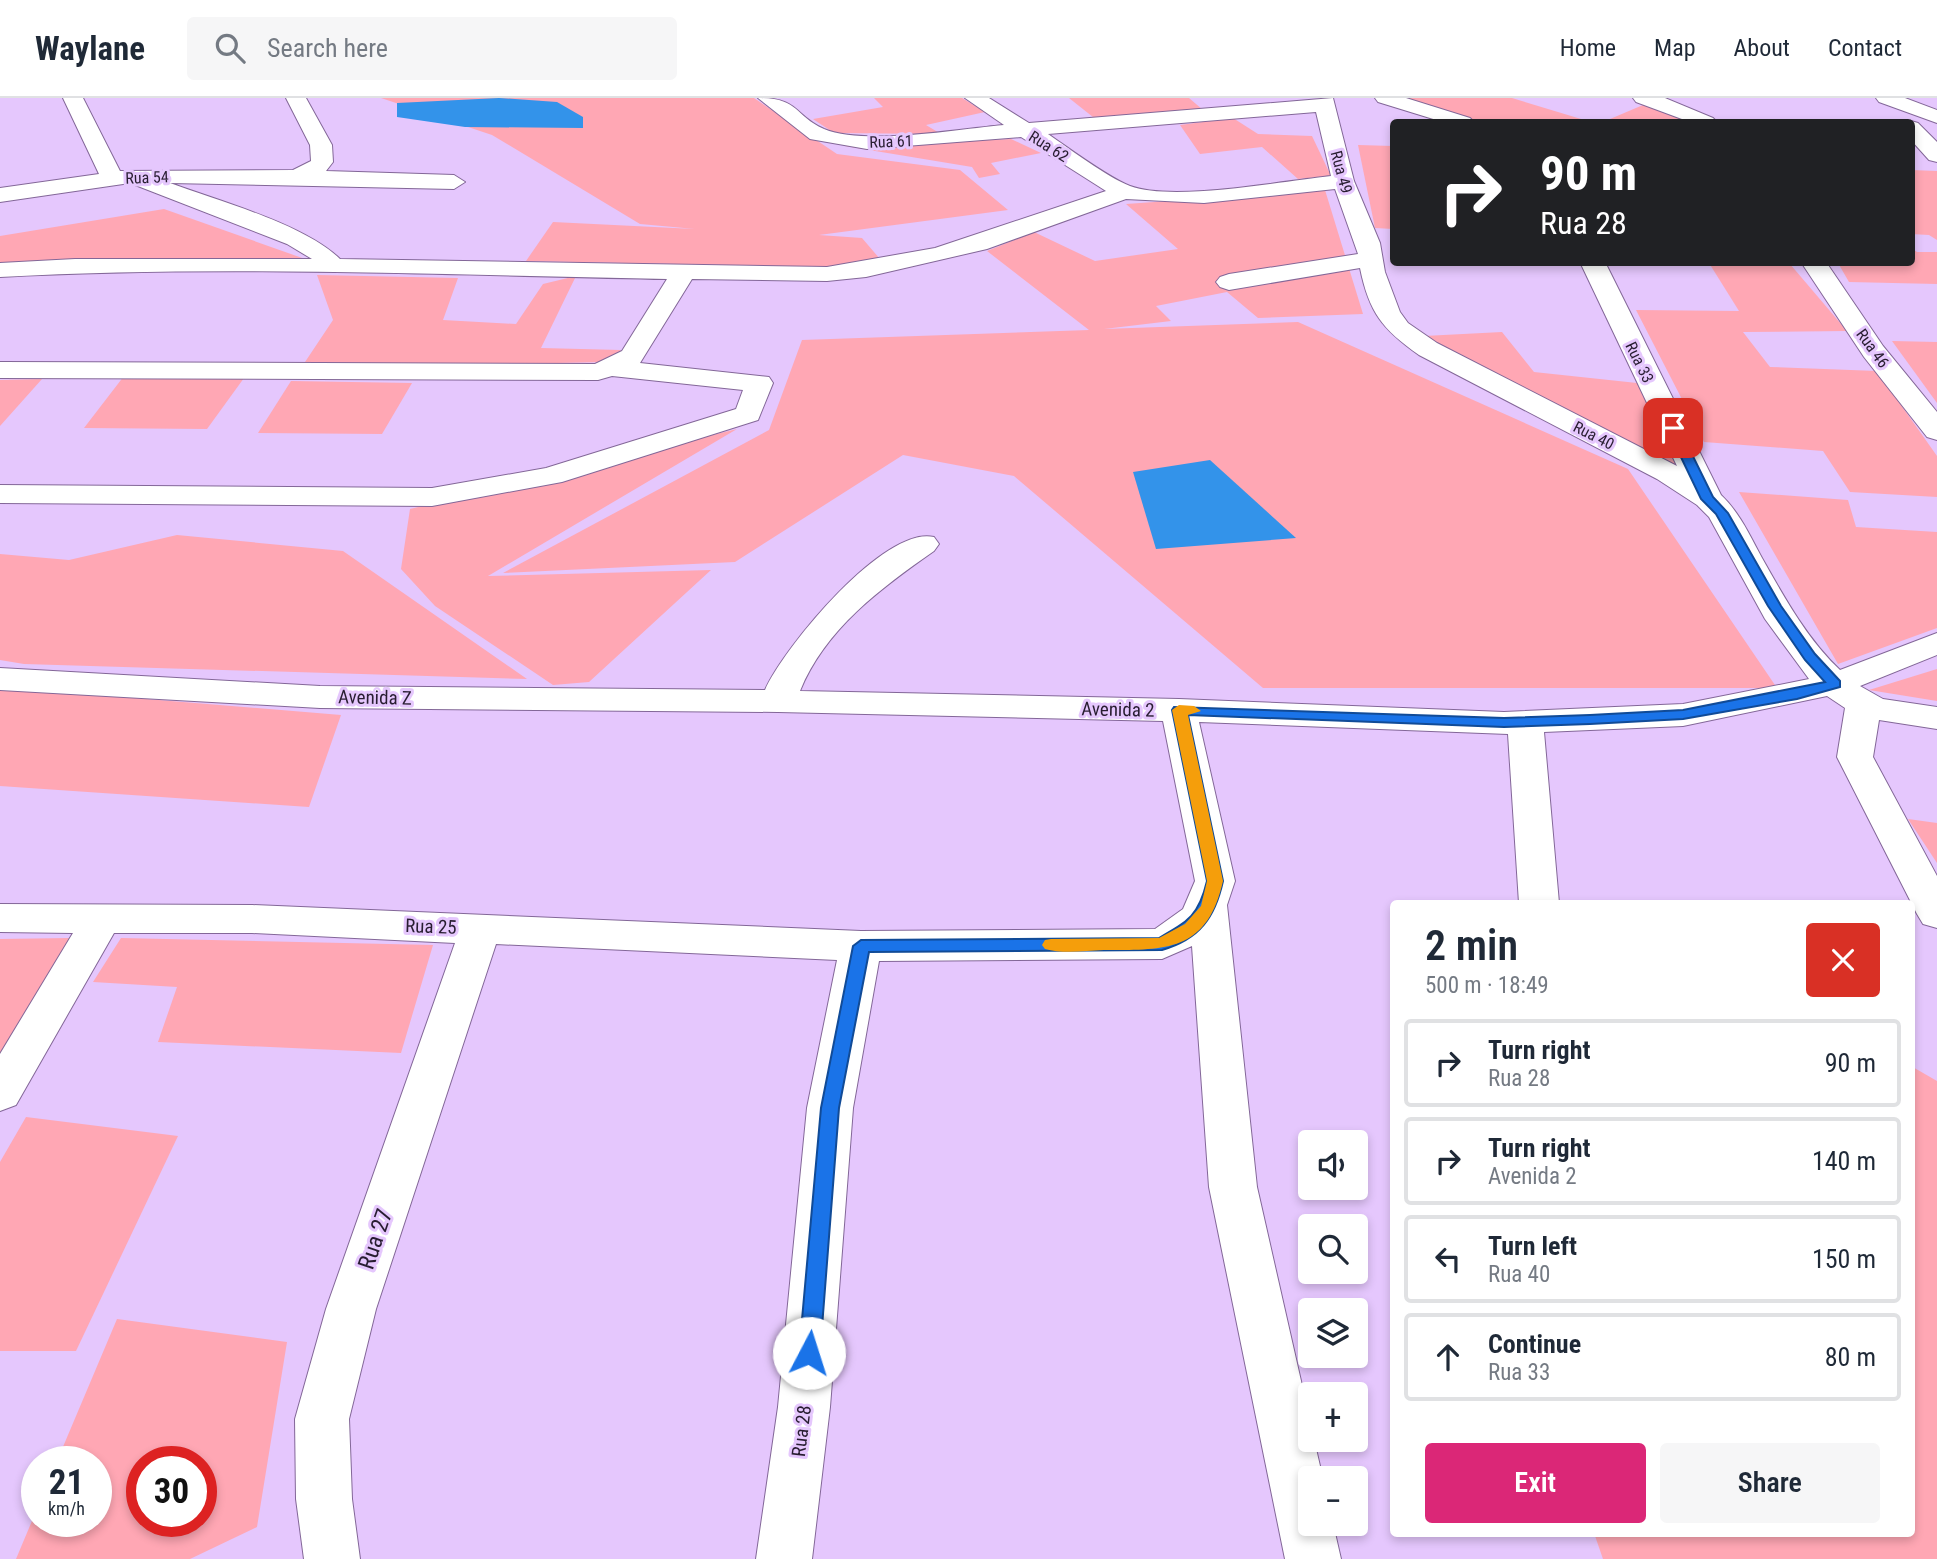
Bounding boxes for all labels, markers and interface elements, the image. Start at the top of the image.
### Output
search box [187,17,677,80]
text: Waylane [35,29,145,68]
icon: search [211,29,249,67]
text: Search here [267,33,388,63]
text: Home [1560,34,1616,62]
text: Map [1654,34,1696,62]
text: About [1734,34,1790,62]
text: Contact [1828,34,1902,62]
street label: Rua 62 [1025,127,1072,166]
street label: Rua 61 [869,131,913,152]
text: 90 m [1540,145,1637,202]
icon: right [1425,147,1516,238]
street label: Rua 49 [1327,149,1356,196]
street label: Rua 54 [125,167,169,188]
text: Rua 28 [1540,204,1627,242]
street label: Rua 46 [1852,325,1893,371]
street label: Rua 33 [1622,339,1658,386]
pin [1643,398,1703,458]
icon: arrive [1654,409,1692,447]
street label: Rua 40 [1570,417,1617,454]
street label: Avenida Z [338,685,412,710]
street label: Avenida 2 [1081,697,1155,722]
street label: Rua 25 [405,914,457,939]
text: 2 min [1425,921,1518,970]
button: close [1806,923,1880,997]
text: 500 m · 18:49 [1425,972,1549,999]
text: Turn right [1488,1035,1590,1065]
icon: right [1429,1044,1467,1082]
text: 90 m [1825,1048,1876,1078]
text: Rua 28 [1488,1065,1550,1092]
map controls [1298,1130,1368,1536]
button: sound [1298,1130,1368,1200]
text: Turn right [1488,1133,1590,1163]
icon: right [1429,1142,1467,1180]
text: 140 m [1812,1146,1876,1176]
text: Avenida 2 [1488,1163,1577,1190]
street label: Rua 27 [353,1205,398,1273]
button: search [1298,1214,1368,1284]
text: Turn left [1488,1231,1577,1261]
icon: left [1429,1240,1467,1278]
text: 150 m [1812,1244,1876,1274]
text: Rua 40 [1488,1261,1550,1288]
button: layers [1298,1298,1368,1368]
position arrow [772,1316,846,1390]
text: Continue [1488,1329,1581,1359]
icon: ahead [1429,1338,1467,1376]
text: 80 m [1825,1342,1876,1372]
text: Rua 33 [1488,1359,1550,1386]
button: + [1298,1382,1368,1452]
street label: Rua 28 [787,1404,816,1458]
button: Exit [1425,1443,1646,1523]
button: Share [1660,1443,1880,1523]
speed limit sign: 30 [126,1446,217,1537]
text: 21 [49,1462,84,1503]
button: − [1298,1466,1368,1536]
text: km/h [48,1498,85,1519]

